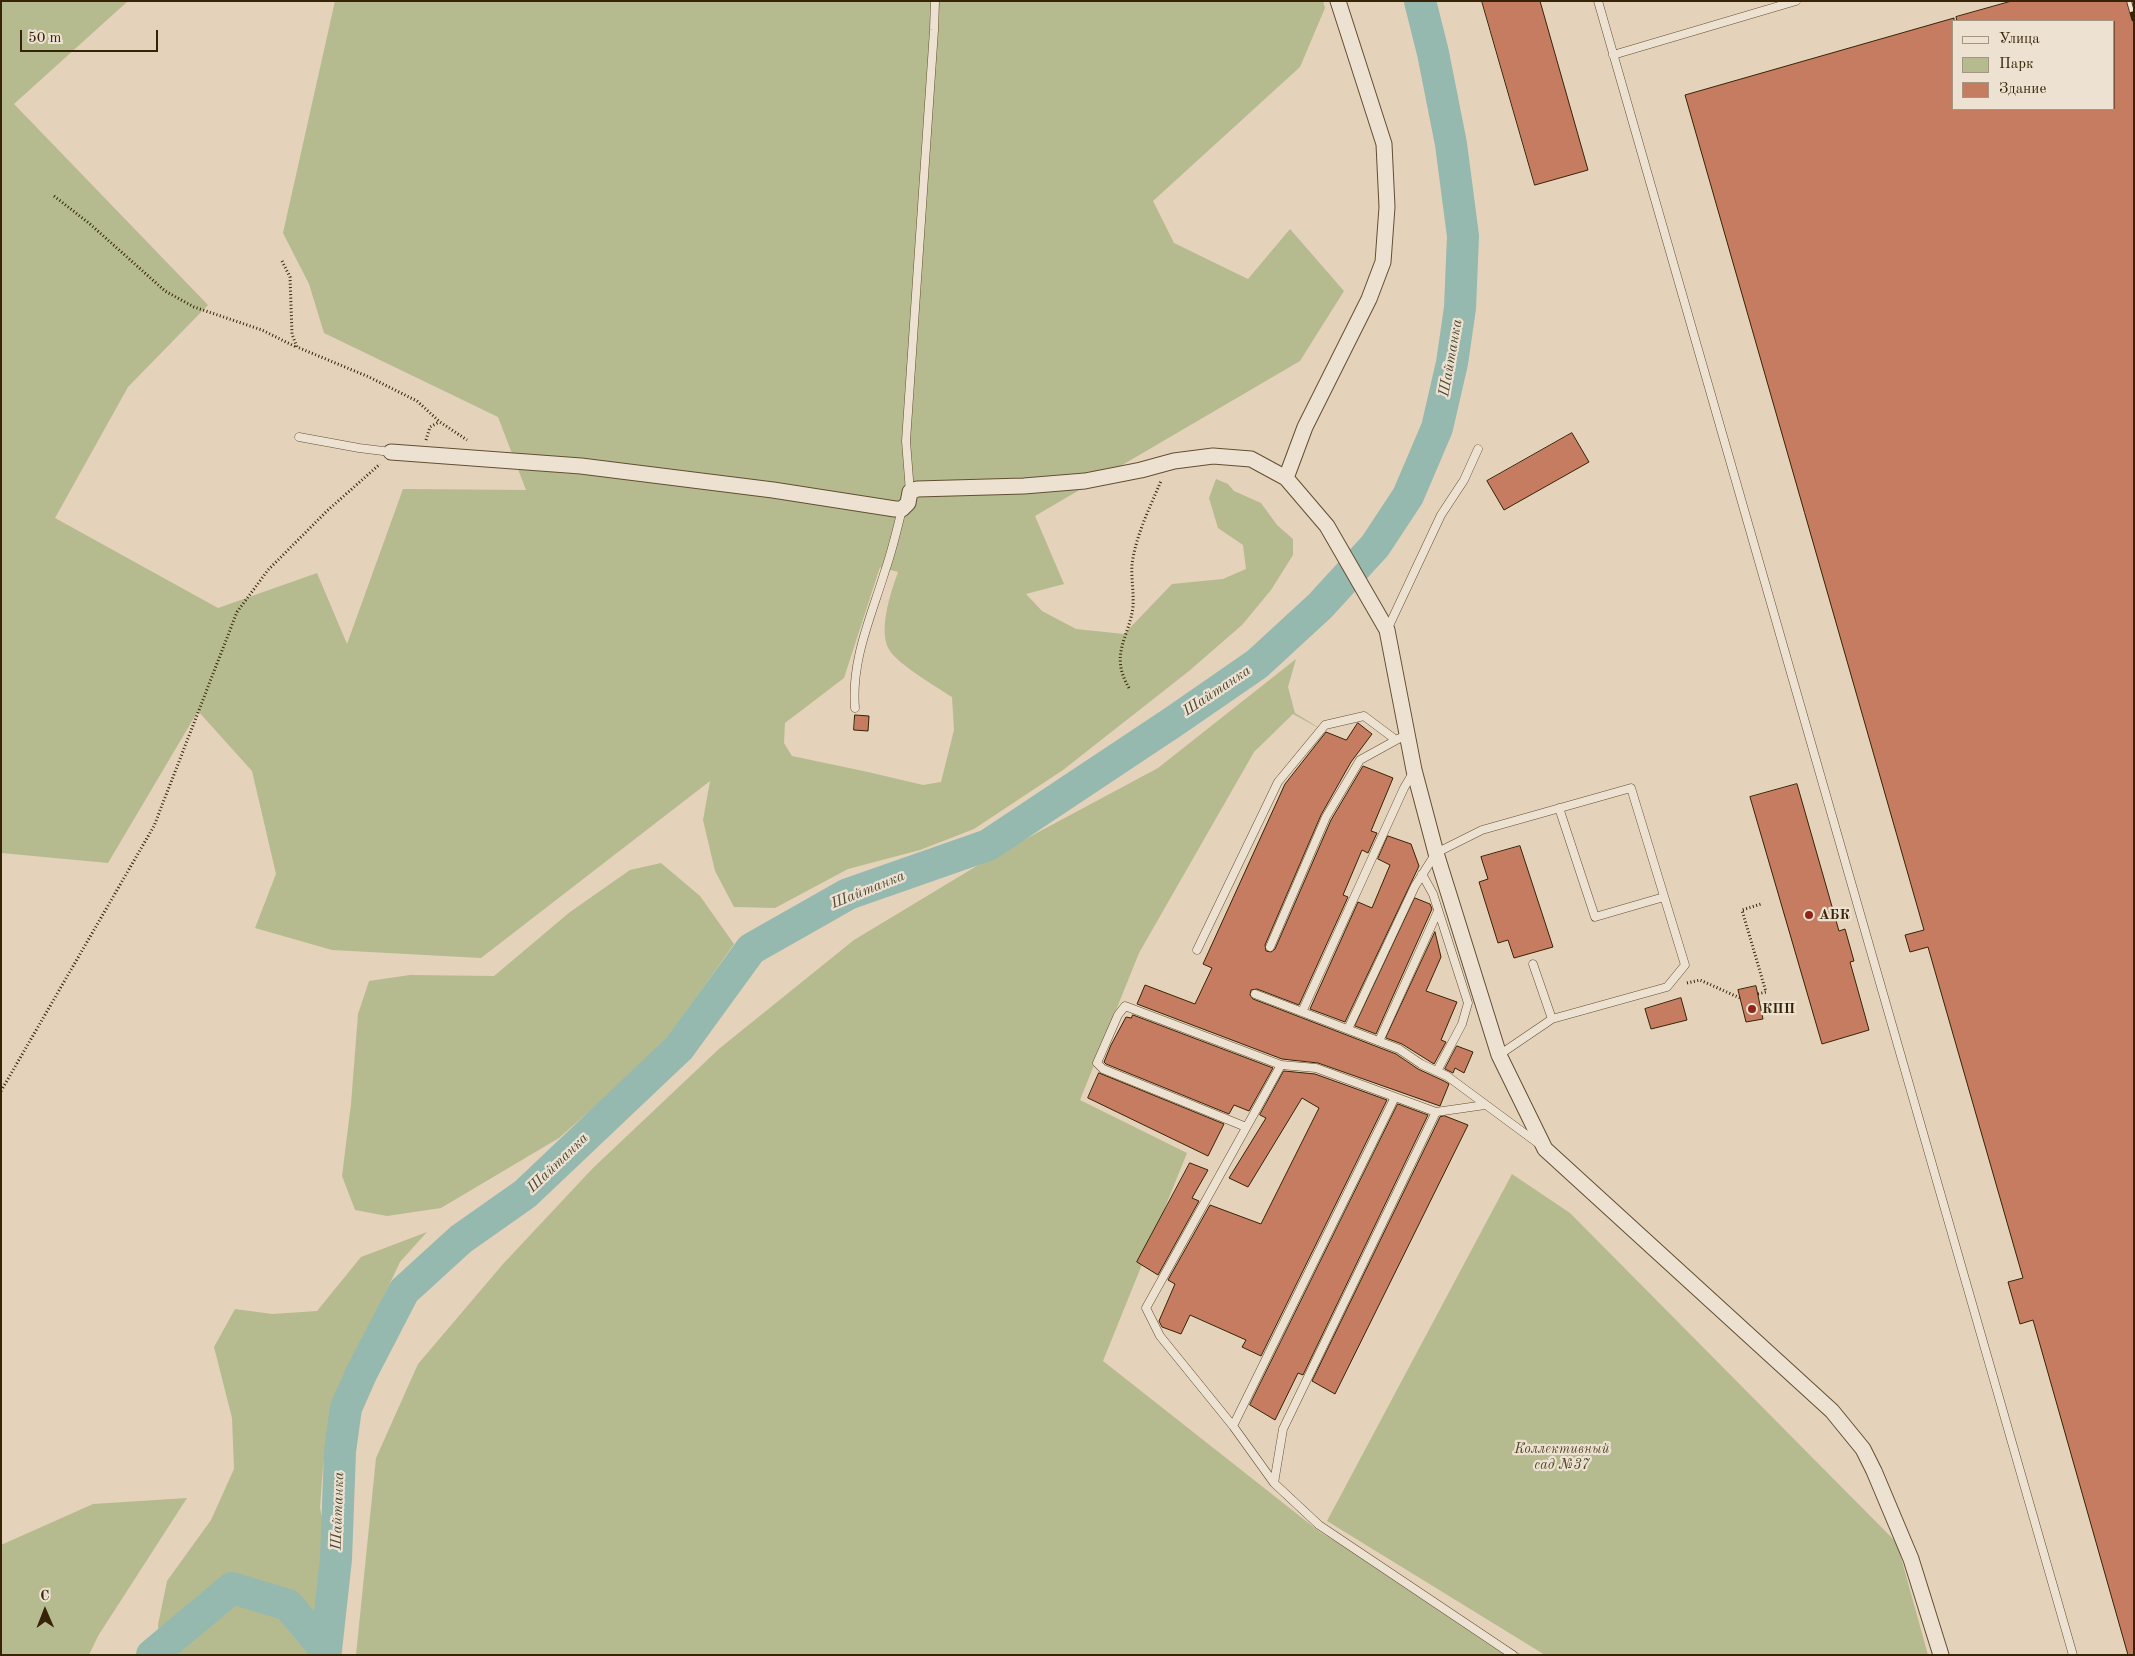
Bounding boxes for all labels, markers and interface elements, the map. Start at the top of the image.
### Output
scale bar [22,20,160,52]
legend [1952,20,2115,110]
text: 50 m [28,31,62,46]
text: Улица [1999,32,2040,47]
text: Парк [1999,57,2034,72]
text: Здание [1999,82,2046,97]
water label: Шайтанка [1435,318,1467,398]
water label: Шайтанка [1180,662,1254,720]
water label: Шайтанка [828,867,908,913]
place label: АБК [1819,907,1850,923]
marker: АБК [1803,909,1815,921]
place label: КПП [1762,1001,1795,1017]
marker: КПП [1746,1003,1758,1015]
water label: Шайтанка [524,1129,592,1197]
park label: Коллективный сад №37 [1514,1441,1610,1474]
water label: Шайтанка [328,1472,348,1550]
north arrow [20,1586,70,1636]
text: С [40,1589,49,1603]

